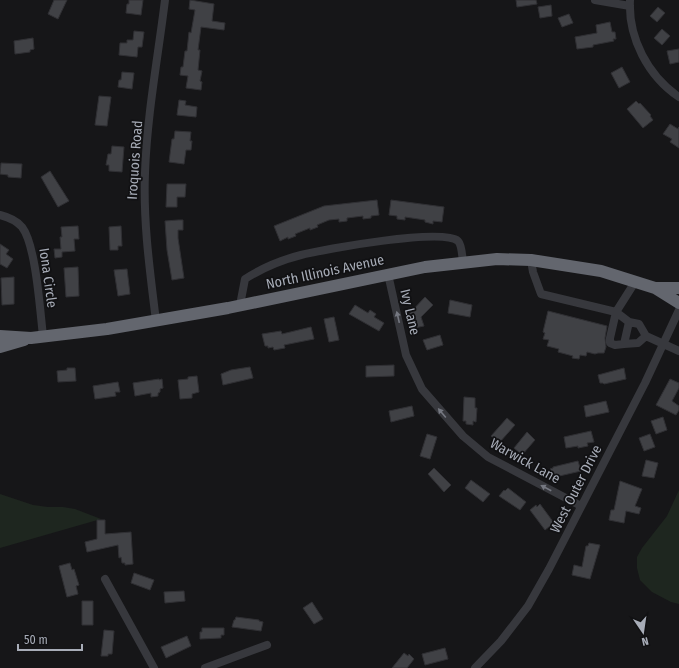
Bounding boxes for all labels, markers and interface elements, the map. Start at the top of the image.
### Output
street label: Iroquois Road [124,120,146,200]
street label: Iona Circle [35,247,61,309]
street label: North Illinois Avenue [264,251,386,293]
street label: Ivy Lane [396,287,424,337]
one-way arrow [394,311,400,323]
one-way arrow [437,407,446,418]
street label: Warwick Lane [487,435,563,487]
street label: West Outer Drive [547,442,605,536]
one-way arrow [541,484,552,491]
north arrow [623,612,663,652]
scale bar [18,626,82,652]
text: 50 m [24,633,48,647]
text: N [640,634,650,648]

